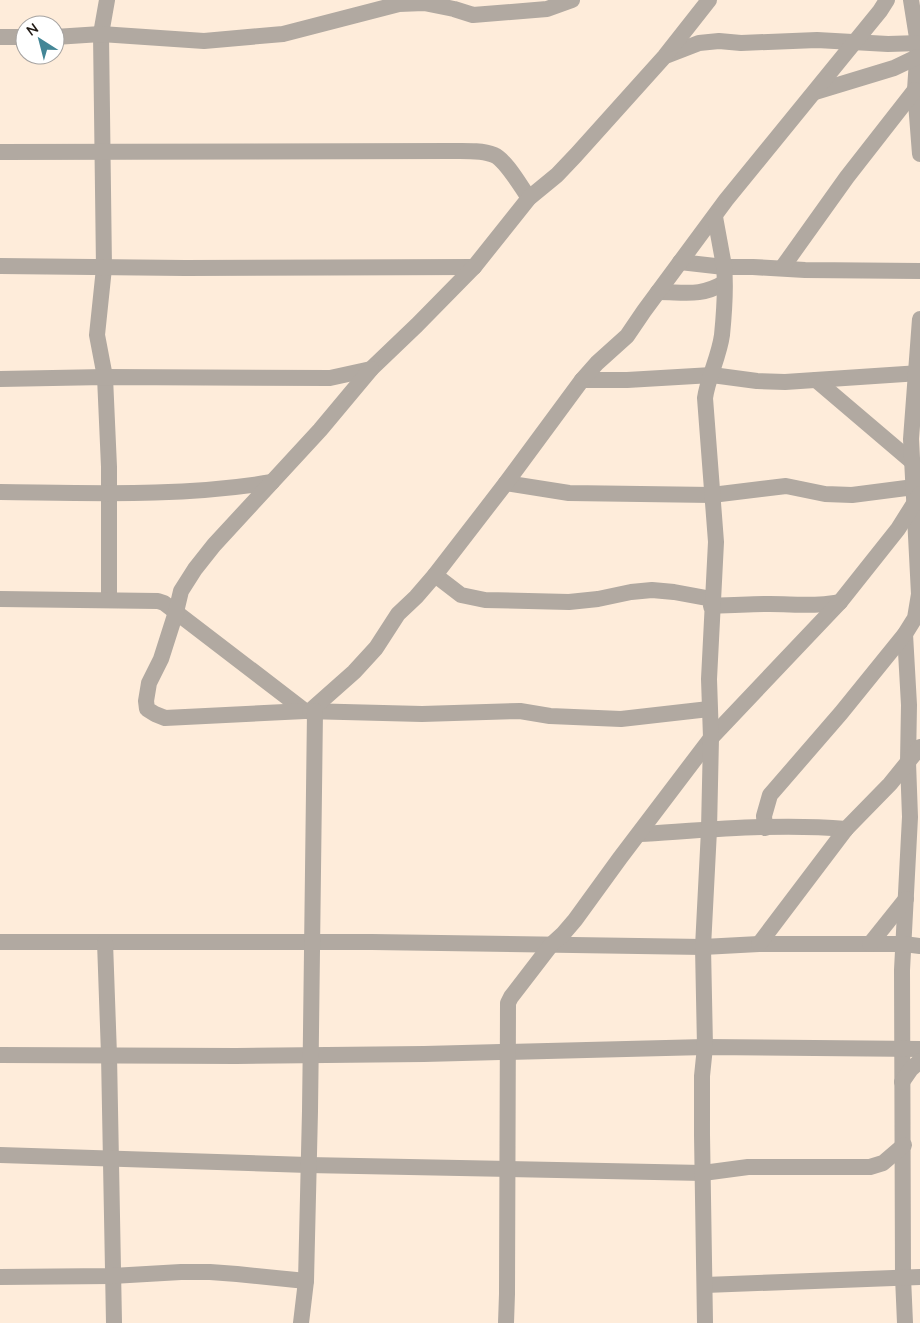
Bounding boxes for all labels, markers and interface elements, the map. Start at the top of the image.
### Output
north arrow [15,15,65,65]
text: N [23,19,42,41]

